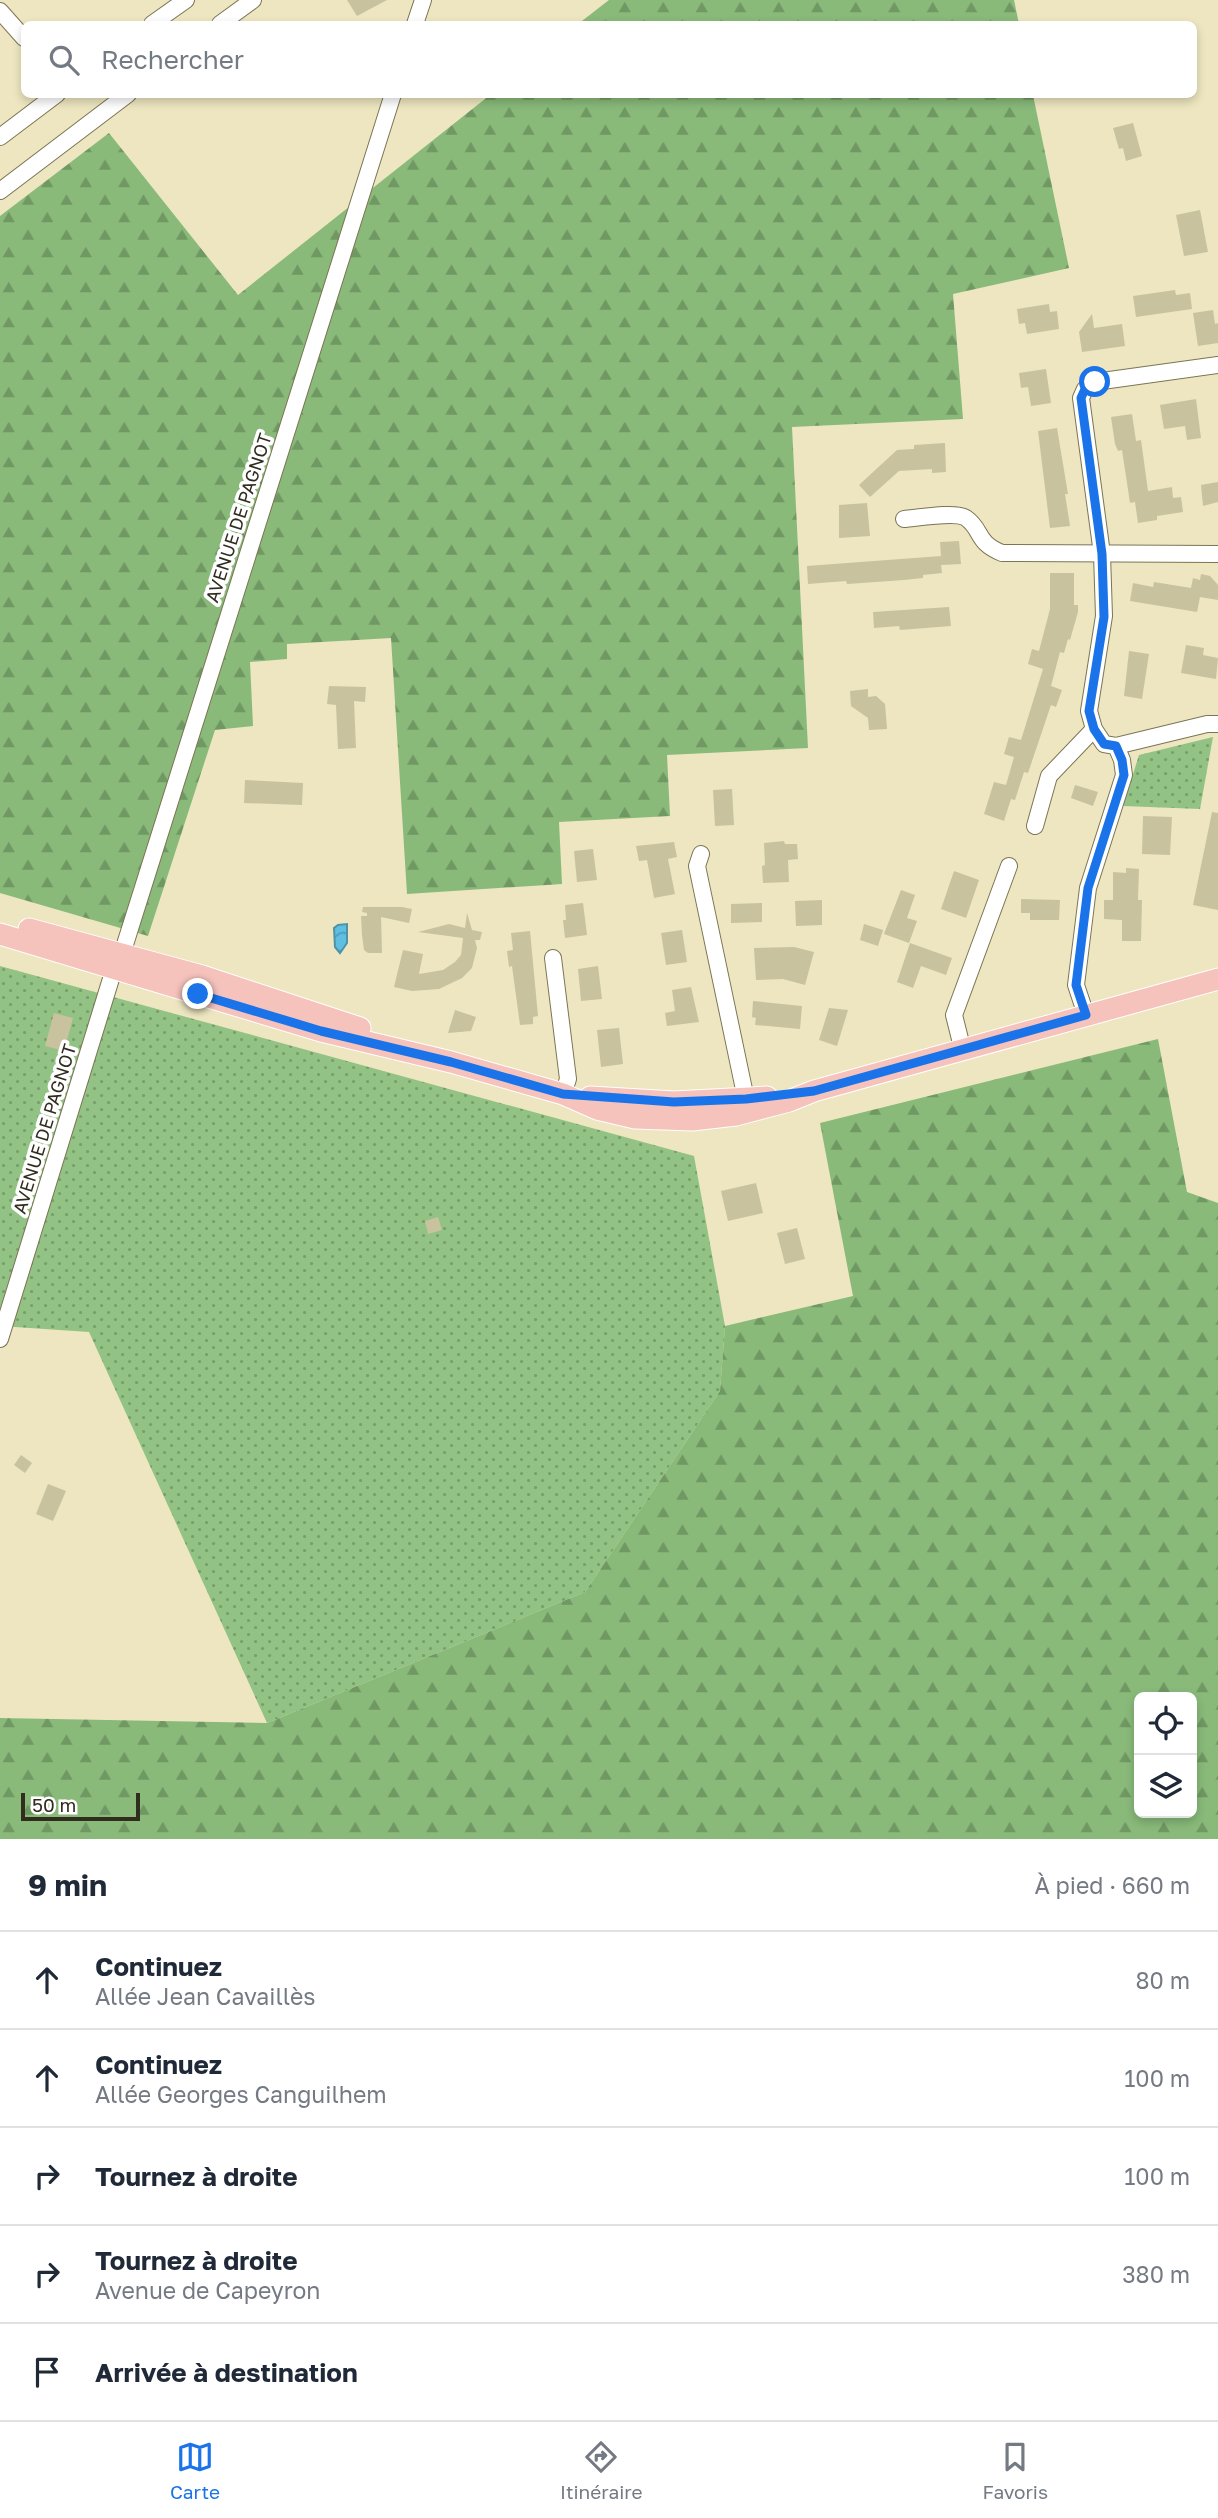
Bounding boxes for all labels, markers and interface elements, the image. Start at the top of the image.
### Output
search box [21,21,1197,98]
icon: search [45,41,83,79]
text: Rechercher [101,44,244,75]
route start [1079,366,1110,397]
street label: AVENUE DE PAGNOT [200,430,276,605]
route end [182,978,213,1009]
street label: AVENUE DE PAGNOT [8,1041,80,1216]
map controls [1134,1692,1197,1818]
button: locate [1134,1692,1197,1755]
button: layers [1134,1755,1197,1818]
scale bar [21,1790,140,1822]
text: 50 m [32,1793,76,1816]
text: 9 min [28,1867,107,1903]
text: À pied · 660 m [1034,1871,1190,1899]
text: Continuez [95,1951,222,1982]
icon: ahead [28,1961,66,1999]
text: 80 m [1136,1966,1190,1994]
text: Allée Jean Cavaillès [95,1982,315,2010]
text: Continuez [95,2049,222,2080]
icon: ahead [28,2059,66,2097]
text: 100 m [1124,2064,1190,2092]
text: Allée Georges Canguilhem [95,2080,387,2108]
icon: right [28,2157,66,2195]
text: Tournez à droite [95,2161,298,2192]
text: 100 m [1124,2162,1190,2190]
text: Tournez à droite [95,2245,298,2276]
icon: right [28,2255,66,2293]
text: 380 m [1122,2260,1190,2288]
text: Avenue de Capeyron [95,2276,320,2304]
icon: arrive [28,2353,66,2391]
text: Arrivée à destination [95,2357,358,2388]
tab: Carte [170,2438,220,2503]
tab: Itinéraire [560,2438,643,2503]
tab: Favoris [983,2438,1048,2503]

